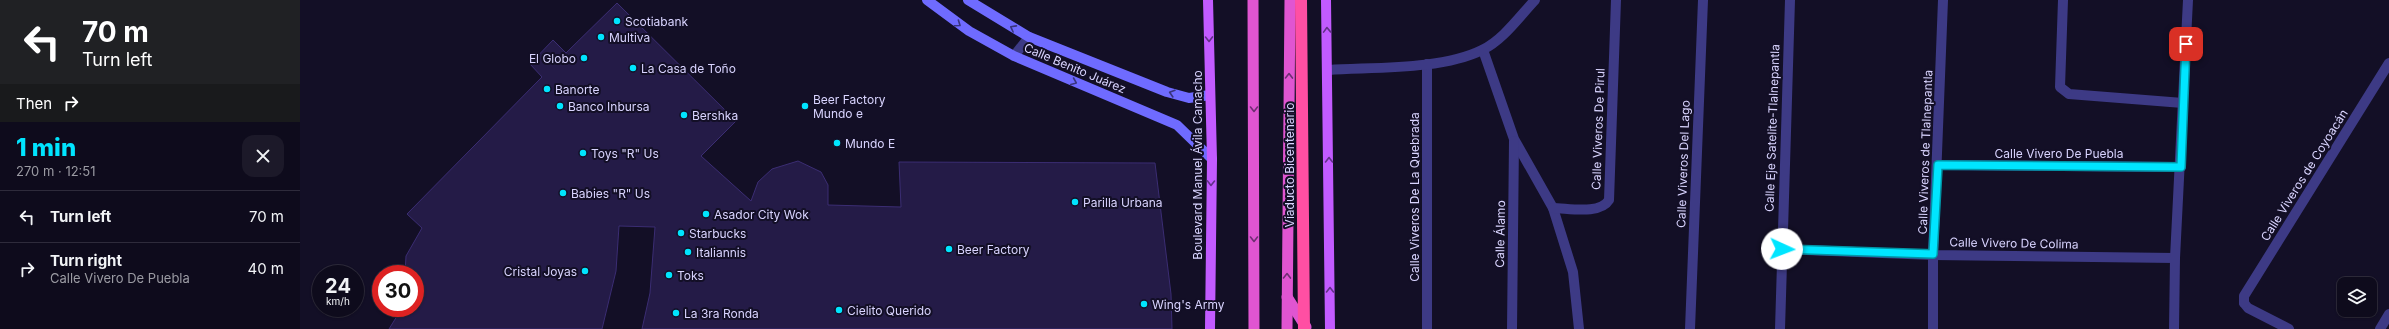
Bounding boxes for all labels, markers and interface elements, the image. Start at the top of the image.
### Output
place label: Scotiabank [625,14,689,29]
text: 70 m [82,15,149,49]
icon: left [16,16,68,68]
marker: Scotiabank [612,16,622,26]
one-way arrow [954,19,961,27]
one-way arrow [1010,26,1017,33]
one-way arrow [1323,27,1332,33]
pin [2169,27,2203,61]
place label: Multiva [609,30,650,45]
marker: Multiva [596,32,606,42]
icon: arrive [2175,33,2197,55]
one-way arrow [1205,36,1213,42]
street label: Calle Benito Juárez [1022,40,1128,96]
street label: Calle Eje Satelite-Tlalnepantla [1762,44,1782,212]
text: Turn left [82,49,152,70]
place label: El Globo [529,51,576,66]
marker: El Globo [579,53,589,63]
place label: La Casa de Toño [641,61,736,76]
marker: La Casa de Toño [628,63,638,73]
street label: Calle Viveros De Pirul [1588,68,1608,190]
street label: Calle Viveros de Tlalnepantla [1915,69,1935,235]
street label: Boulevard Manuel Ávila Camacho [1190,70,1205,260]
one-way arrow [1285,73,1293,79]
one-way arrow [1070,77,1077,85]
place label: Banorte [555,82,599,97]
marker: Banorte [542,84,552,94]
one-way arrow [1169,89,1176,98]
icon: right [60,92,82,114]
place label: Beer Factory Mundo e [813,92,886,121]
text: Then [16,94,52,113]
place label: Banco Inbursa [568,99,649,114]
street label: Calle Viveros Del Lago [1673,100,1693,228]
marker: Banco Inbursa [555,101,565,111]
marker: Beer Factory Mundo e [800,101,810,111]
street label: Viaducto Bicentenario [1282,103,1297,227]
one-way arrow [1250,106,1258,112]
street label: Calle Viveros de Coyoacán [2257,106,2351,244]
place label: Bershka [692,108,738,123]
marker: Bershka [679,110,689,120]
street label: Calle Viveros De La Quebrada [1407,112,1422,282]
text: 1 min [16,133,76,162]
button: close [242,135,284,177]
place label: Mundo E [845,136,895,151]
marker: Mundo E [832,138,842,148]
place label: Toys "R" Us [591,146,659,161]
street label: Calle Vivero De Puebla [1994,146,2124,161]
marker: Toys "R" Us [578,148,588,158]
one-way arrow [1325,157,1333,163]
text: 270 m · 12:51 [16,163,96,179]
one-way arrow [1207,180,1215,186]
place label: Babies "R" Us [571,186,650,201]
marker: Babies "R" Us [558,188,568,198]
place label: Parilla Urbana [1083,195,1163,210]
marker: Parilla Urbana [1070,197,1080,207]
street label: Calle Álamo [1492,200,1508,268]
icon: left [16,206,38,228]
text: Turn left [50,207,111,226]
text: 70 m [249,207,284,226]
place label: Asador City Wok [714,207,809,222]
marker: Asador City Wok [701,209,711,219]
place label: Starbucks [689,226,746,241]
marker: Starbucks [676,228,686,238]
position arrow [1761,228,1803,270]
street label: Calle Vivero De Colima [1949,234,2079,252]
one-way arrow [1250,236,1258,242]
place label: Beer Factory [957,242,1030,257]
marker: Beer Factory [944,244,954,254]
place label: Italiannis [696,245,746,260]
marker: Italiannis [683,247,693,257]
text: Turn right [50,251,122,270]
icon: right [16,258,38,280]
text: 40 m [247,259,284,278]
place label: Cristal Joyas [504,264,577,279]
speed limit sign: 30 [372,265,424,317]
marker: Cristal Joyas [580,266,590,276]
place label: Toks [677,268,704,283]
text: Calle Vivero De Puebla [50,270,190,286]
marker: Toks [664,270,674,280]
one-way arrow [1283,273,1291,279]
text: 24 [325,274,351,298]
map controls [2337,277,2377,317]
button: layers [2337,277,2377,317]
one-way arrow [1326,287,1334,293]
text: km/h [326,295,350,307]
place label: Wing's Army [1152,297,1225,312]
marker: Wing's Army [1139,299,1149,309]
place label: Cielito Querido [847,303,931,318]
marker: Cielito Querido [834,305,844,315]
place label: La 3ra Ronda [684,306,759,321]
marker: La 3ra Ronda [671,308,681,318]

